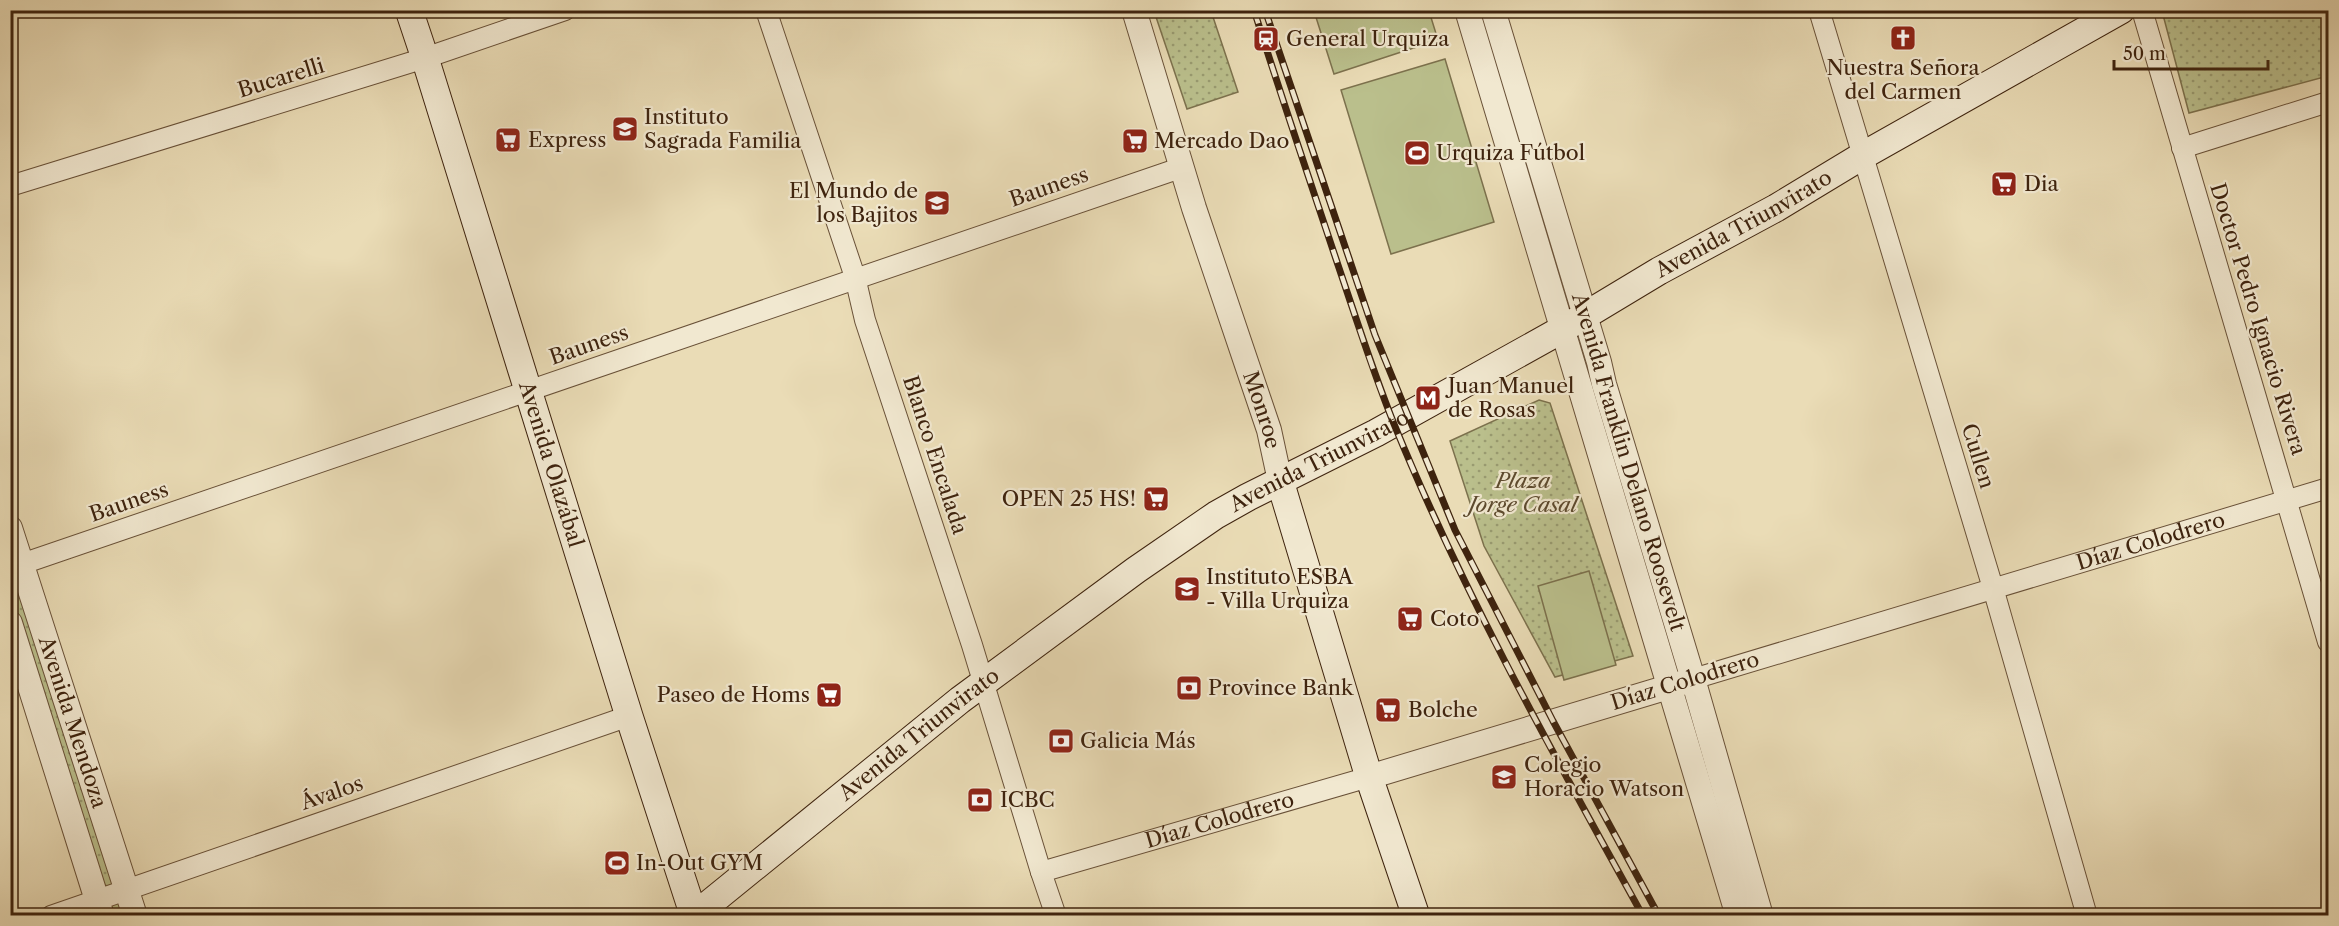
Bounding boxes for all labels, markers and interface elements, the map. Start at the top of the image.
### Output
church icon: Nuestra Señora del Carmen [1888,23,1918,53]
station icon: General Urquiza [1251,24,1281,54]
place label: General Urquiza [1286,26,1450,51]
scale bar [2114,33,2268,71]
text: 50 m [2123,43,2166,65]
street label: Bucarelli [235,53,327,102]
place label: Nuestra Señora del Carmen [1826,55,1980,104]
place label: Instituto Sagrada Familia [644,104,802,153]
school or university icon: Instituto Sagrada Familia [610,114,640,144]
supermarket icon: Express [493,125,523,155]
supermarket icon: Mercado Dao [1120,126,1150,156]
place label: Express [528,127,606,152]
place label: Mercado Dao [1154,128,1289,153]
sports icon: Urquiza Fútbol [1402,138,1432,168]
place label: Urquiza Fútbol [1436,140,1585,165]
street label: Bauness [1006,161,1092,212]
street label: Avenida Triunvirato [1650,164,1836,283]
supermarket icon: Dia [1989,169,2019,199]
place label: Dia [2024,171,2059,196]
place label: El Mundo de los Bajitos [789,178,918,227]
street label: Doctor Pedro Ignacio Rivera [2205,180,2312,459]
school or university icon: El Mundo de los Bajitos [922,188,952,218]
street label: Avenida Franklin Delano Roosevelt [1567,289,1691,634]
street label: Bauness [546,319,632,370]
street label: Monroe [1238,368,1286,451]
street label: Blanco Encalada [898,372,973,538]
place label: Juan Manuel de Rosas [1445,373,1574,422]
street label: Avenida Olazábal [514,377,589,550]
metro station icon: Juan Manuel de Rosas [1413,383,1443,413]
street label: Avenida Triunvirato [1224,404,1413,517]
street label: Cullen [1957,420,2000,491]
park label: Plaza Jorge Casal [1462,468,1580,517]
street label: Bauness [86,476,172,527]
supermarket icon: OPEN 25 HS! [1141,484,1171,514]
place label: OPEN 25 HS! [1002,486,1136,511]
street label: Díaz Colodrero [2073,507,2228,575]
place label: Instituto ESBA - Villa Urquiza [1206,564,1353,613]
school or university icon: Instituto ESBA - Villa Urquiza [1172,574,1202,604]
supermarket icon: Coto [1395,604,1425,634]
place label: Coto [1430,606,1479,631]
street label: Avenida Mendoza [33,632,113,812]
street label: Díaz Colodrero [1608,646,1762,715]
street label: Avenida Triunvirato [833,662,1004,806]
bank icon: Province Bank [1174,673,1204,703]
place label: Province Bank [1208,675,1354,700]
supermarket icon: Paseo de Homs [814,680,844,710]
place label: Paseo de Homs [657,682,810,707]
supermarket icon: Bolche [1373,695,1403,725]
place label: Bolche [1408,697,1478,722]
bank icon: Galicia Más [1046,726,1076,756]
place label: Galicia Más [1080,728,1196,753]
place label: Colegio Horacio Watson [1524,752,1684,801]
school or university icon: Colegio Horacio Watson [1489,762,1519,792]
street label: Ávalos [296,770,366,815]
bank icon: ICBC [965,785,995,815]
street label: Díaz Colodrero [1142,786,1297,853]
place label: ICBC [1000,787,1055,812]
sports icon: In-Out GYM [602,848,632,878]
place label: In-Out GYM [636,850,763,875]

